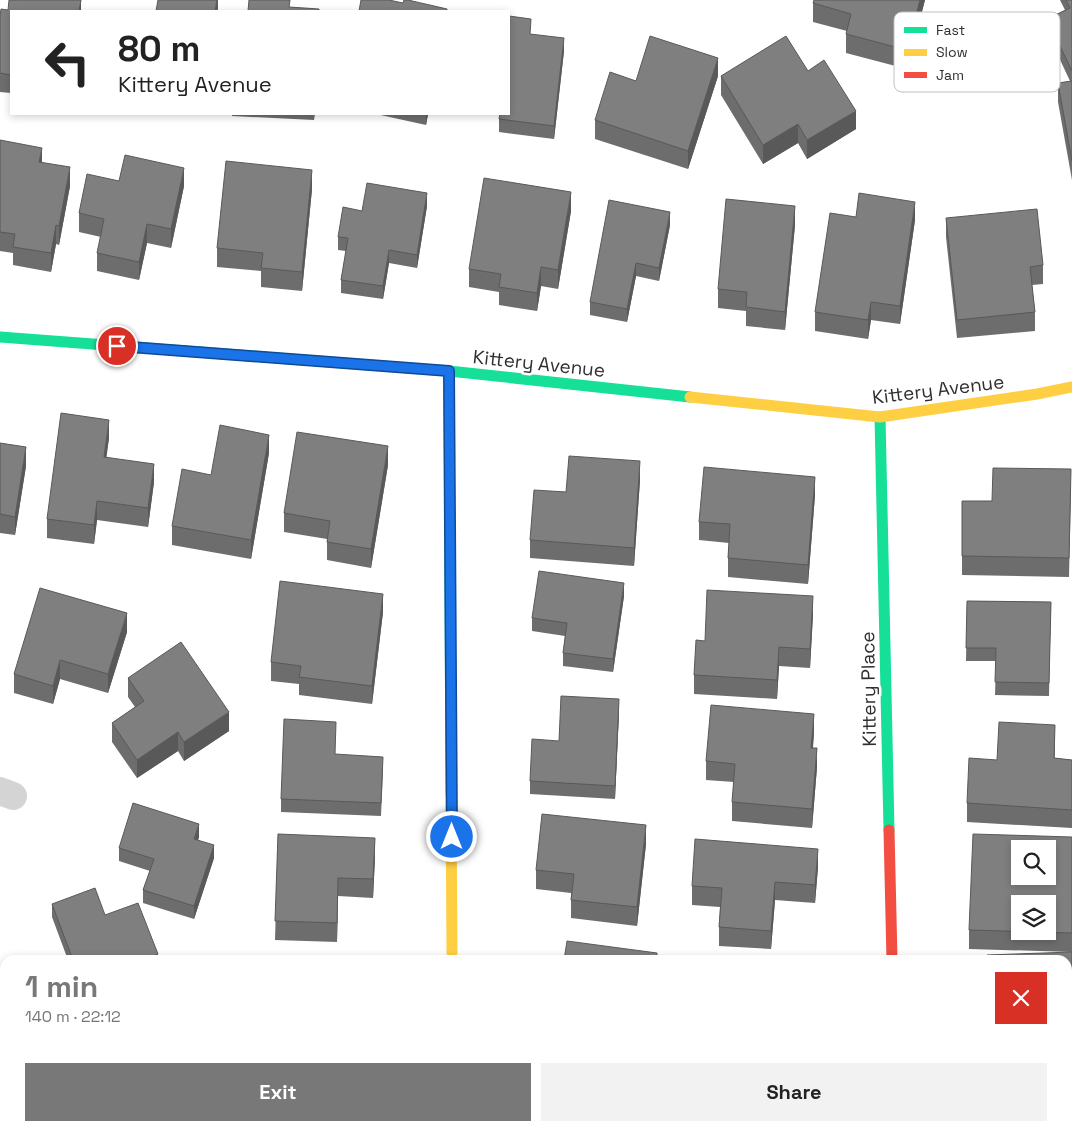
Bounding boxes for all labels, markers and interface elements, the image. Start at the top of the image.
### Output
legend [894,12,1060,92]
text: Fast [936,21,965,39]
text: 80 m [118,27,200,71]
icon: left [35,30,100,95]
text: Slow [936,43,968,61]
text: Jam [936,66,964,84]
text: Kittery Avenue [118,70,272,98]
pin [96,325,138,367]
icon: arrive [103,332,131,360]
street label: Kittery Avenue [472,344,606,383]
street label: Kittery Avenue [871,369,1006,410]
street label: Kittery Place [855,631,882,747]
position arrow [425,810,477,862]
map controls [1011,840,1056,940]
button: search [1011,840,1056,885]
button: layers [1011,895,1056,940]
text: 1 min [25,967,98,1006]
button: close [995,972,1047,1024]
text: 140 m · 22:12 [25,1006,121,1027]
button: Exit [25,1063,531,1121]
button: Share [541,1063,1047,1121]

